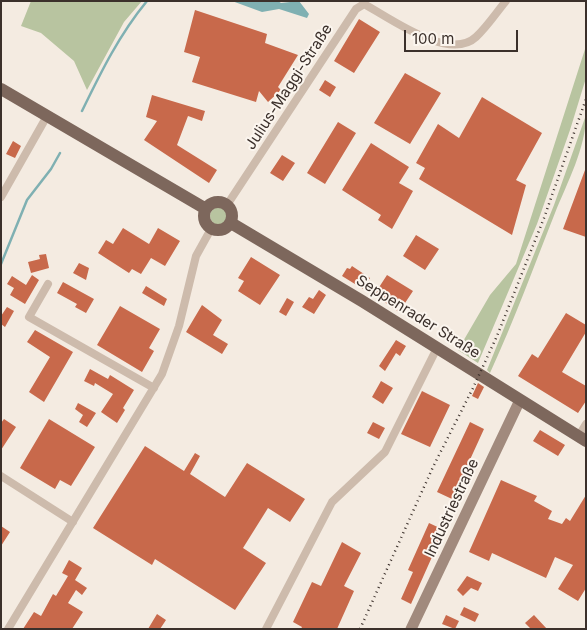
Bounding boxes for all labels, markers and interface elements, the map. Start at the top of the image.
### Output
scale bar [407,20,521,52]
street label: Julius-Maggi-Straße [242,21,336,153]
text: 100 m [412,29,454,48]
street label: Seppenrader Straße [353,272,483,362]
street label: Industriestraße [421,456,483,560]

